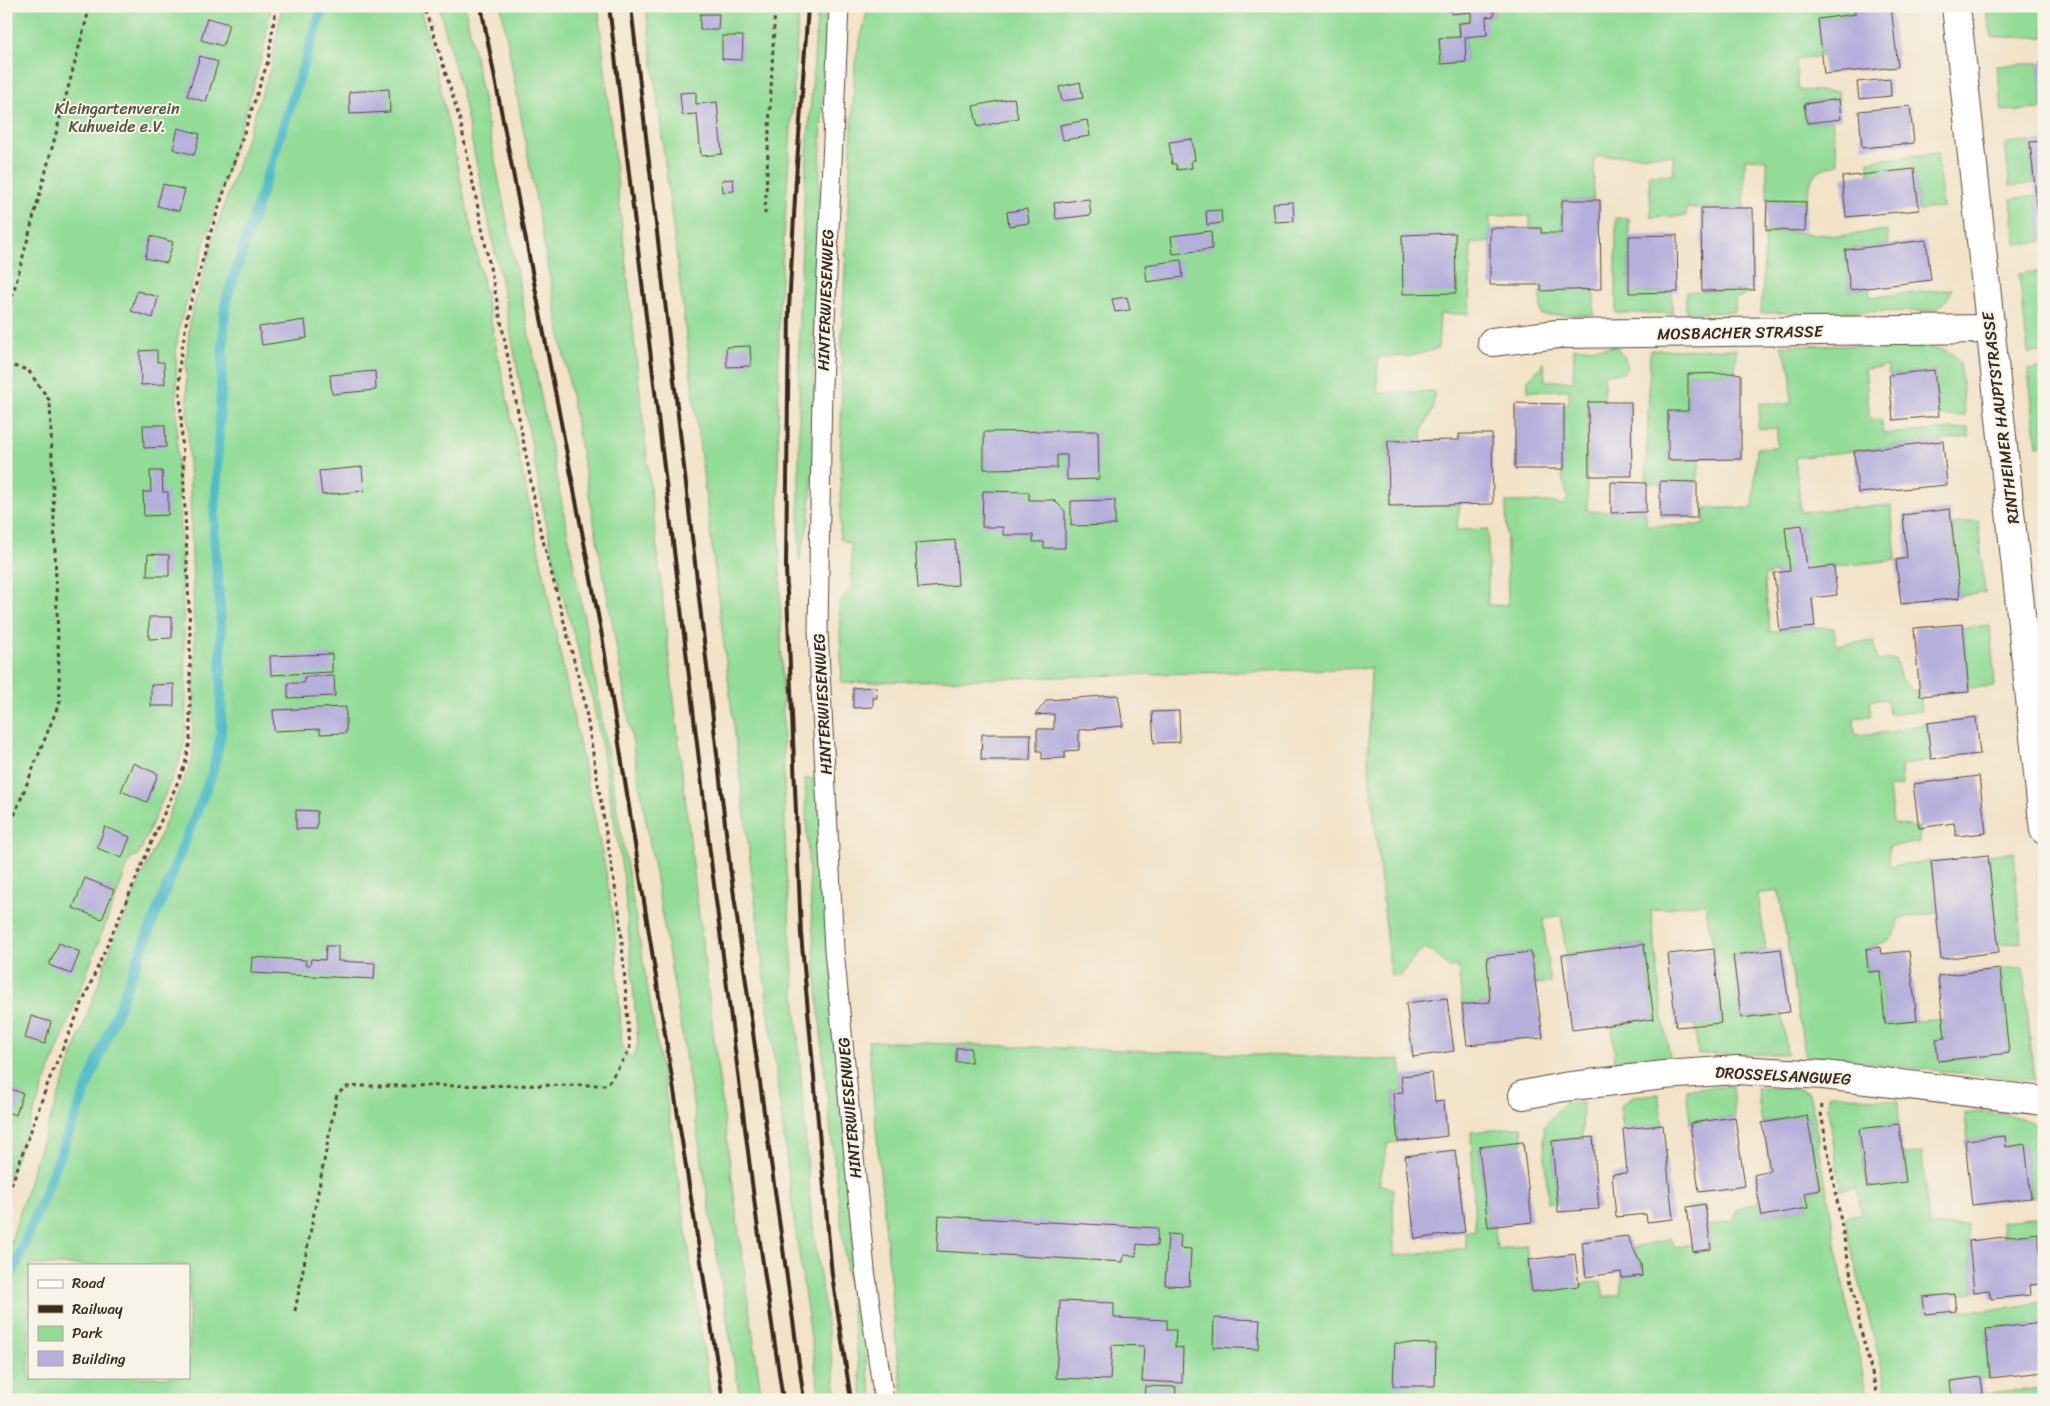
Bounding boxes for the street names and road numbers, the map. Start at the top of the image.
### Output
street label: HINTERWIESENWEG [809,229,842,371]
street label: RINTHEIMER HAUPTSTRASSE [1973,309,2028,526]
street label: MOSBACHER STRASSE [1657,317,1824,348]
street label: HINTERWIESENWEG [804,632,841,775]
street label: HINTERWIESENWEG [829,1036,870,1180]
street label: DROSSELSANGWEG [1714,1057,1852,1094]

